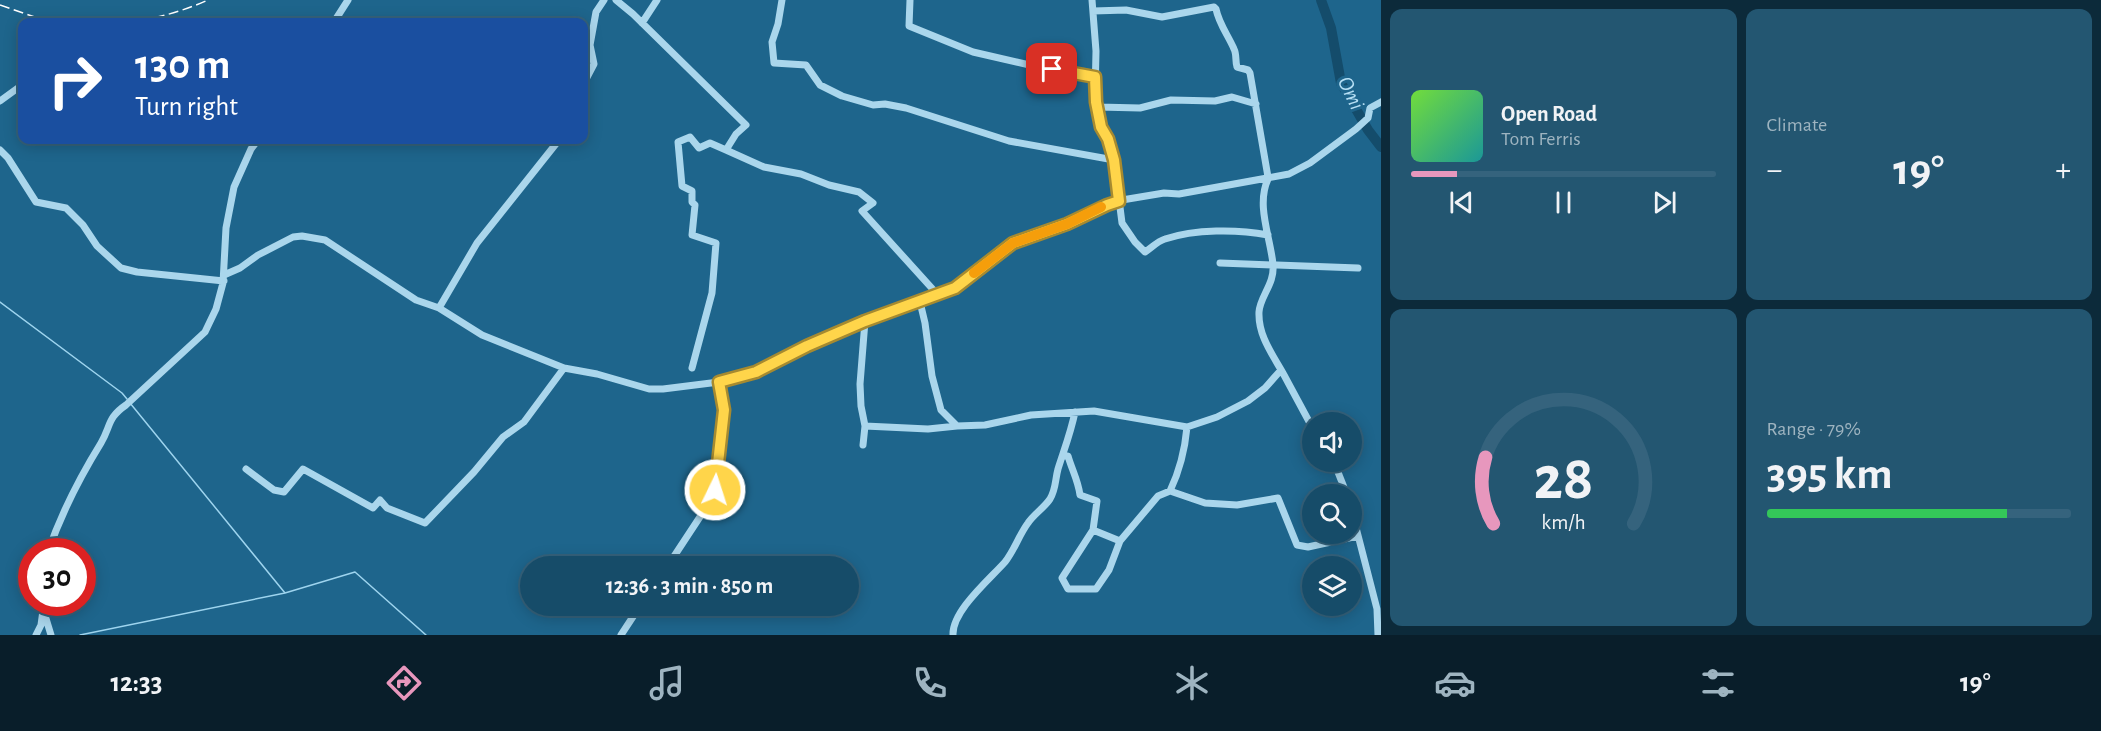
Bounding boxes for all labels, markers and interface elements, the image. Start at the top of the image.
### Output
icon: right [36,42,114,120]
pin [1026,43,1077,94]
text: 130 m [135,44,230,86]
icon: arrive [1035,52,1068,85]
water label: Omi [1334,73,1368,113]
text: Turn right [135,93,238,120]
text: Open Road [1501,103,1597,125]
text: Climate [1767,115,1827,135]
text: Tom Ferris [1501,129,1581,149]
text: 19° [1893,148,1944,193]
text: − [1767,154,1782,187]
text: + [2055,154,2071,187]
icon: previous [1445,186,1478,219]
icon: pause [1547,186,1580,219]
icon: next [1648,186,1681,219]
map controls [1302,412,1362,616]
button: sound [1302,412,1362,472]
text: Range · 79% [1767,419,1861,439]
text: 28 [1533,448,1593,510]
text: 395 km [1767,452,1892,497]
position arrow [683,458,747,522]
button: search [1302,484,1362,544]
text: km/h [1541,513,1585,534]
speed limit sign: 30 [18,538,96,616]
button: layers [1302,556,1362,616]
text: 12:36 · 3 min · 850 m [606,575,773,597]
icon: directions [383,662,425,704]
icon: music [646,662,688,704]
icon: phone [909,662,951,704]
icon: climate [1171,662,1213,704]
icon: car [1434,662,1476,704]
icon: filters [1697,662,1739,704]
text: 12:33 [110,669,162,696]
text: 19° [1960,669,1991,696]

